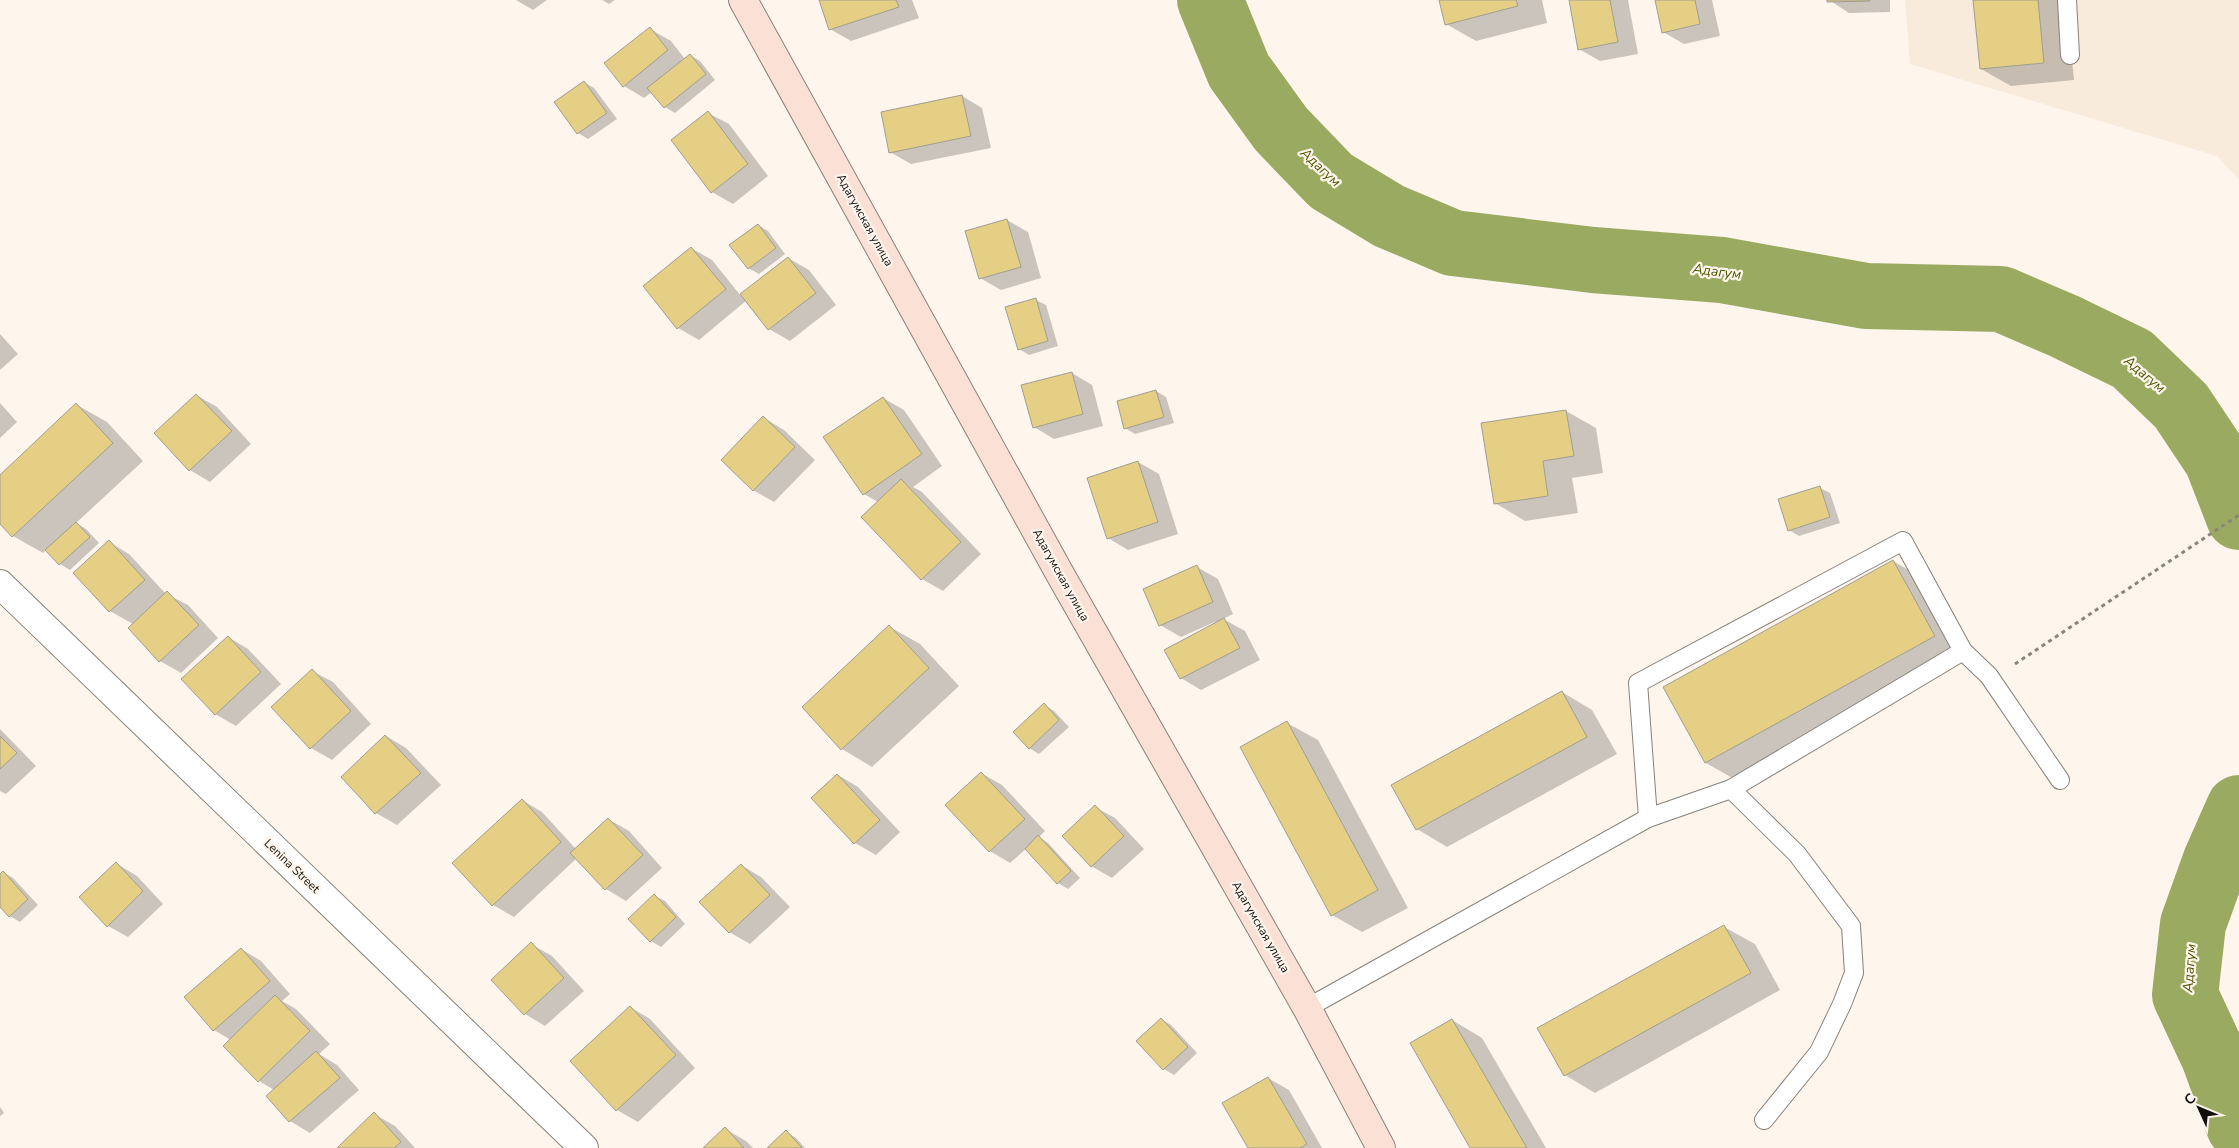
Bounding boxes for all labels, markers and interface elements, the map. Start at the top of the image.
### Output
water label: Адагум [1296,143,1345,191]
street label: Адагумская улица [833,171,897,269]
water label: Адагум [1691,259,1742,284]
water label: Адагум [2119,351,2169,397]
street label: Адагумская улица [1029,526,1093,624]
street label: Lenina Street [261,835,324,897]
street label: Адагумская улица [1228,878,1294,976]
water label: Адагум [2178,943,2201,994]
north arrow [2174,1083,2224,1133]
text: С [2180,1089,2200,1109]

